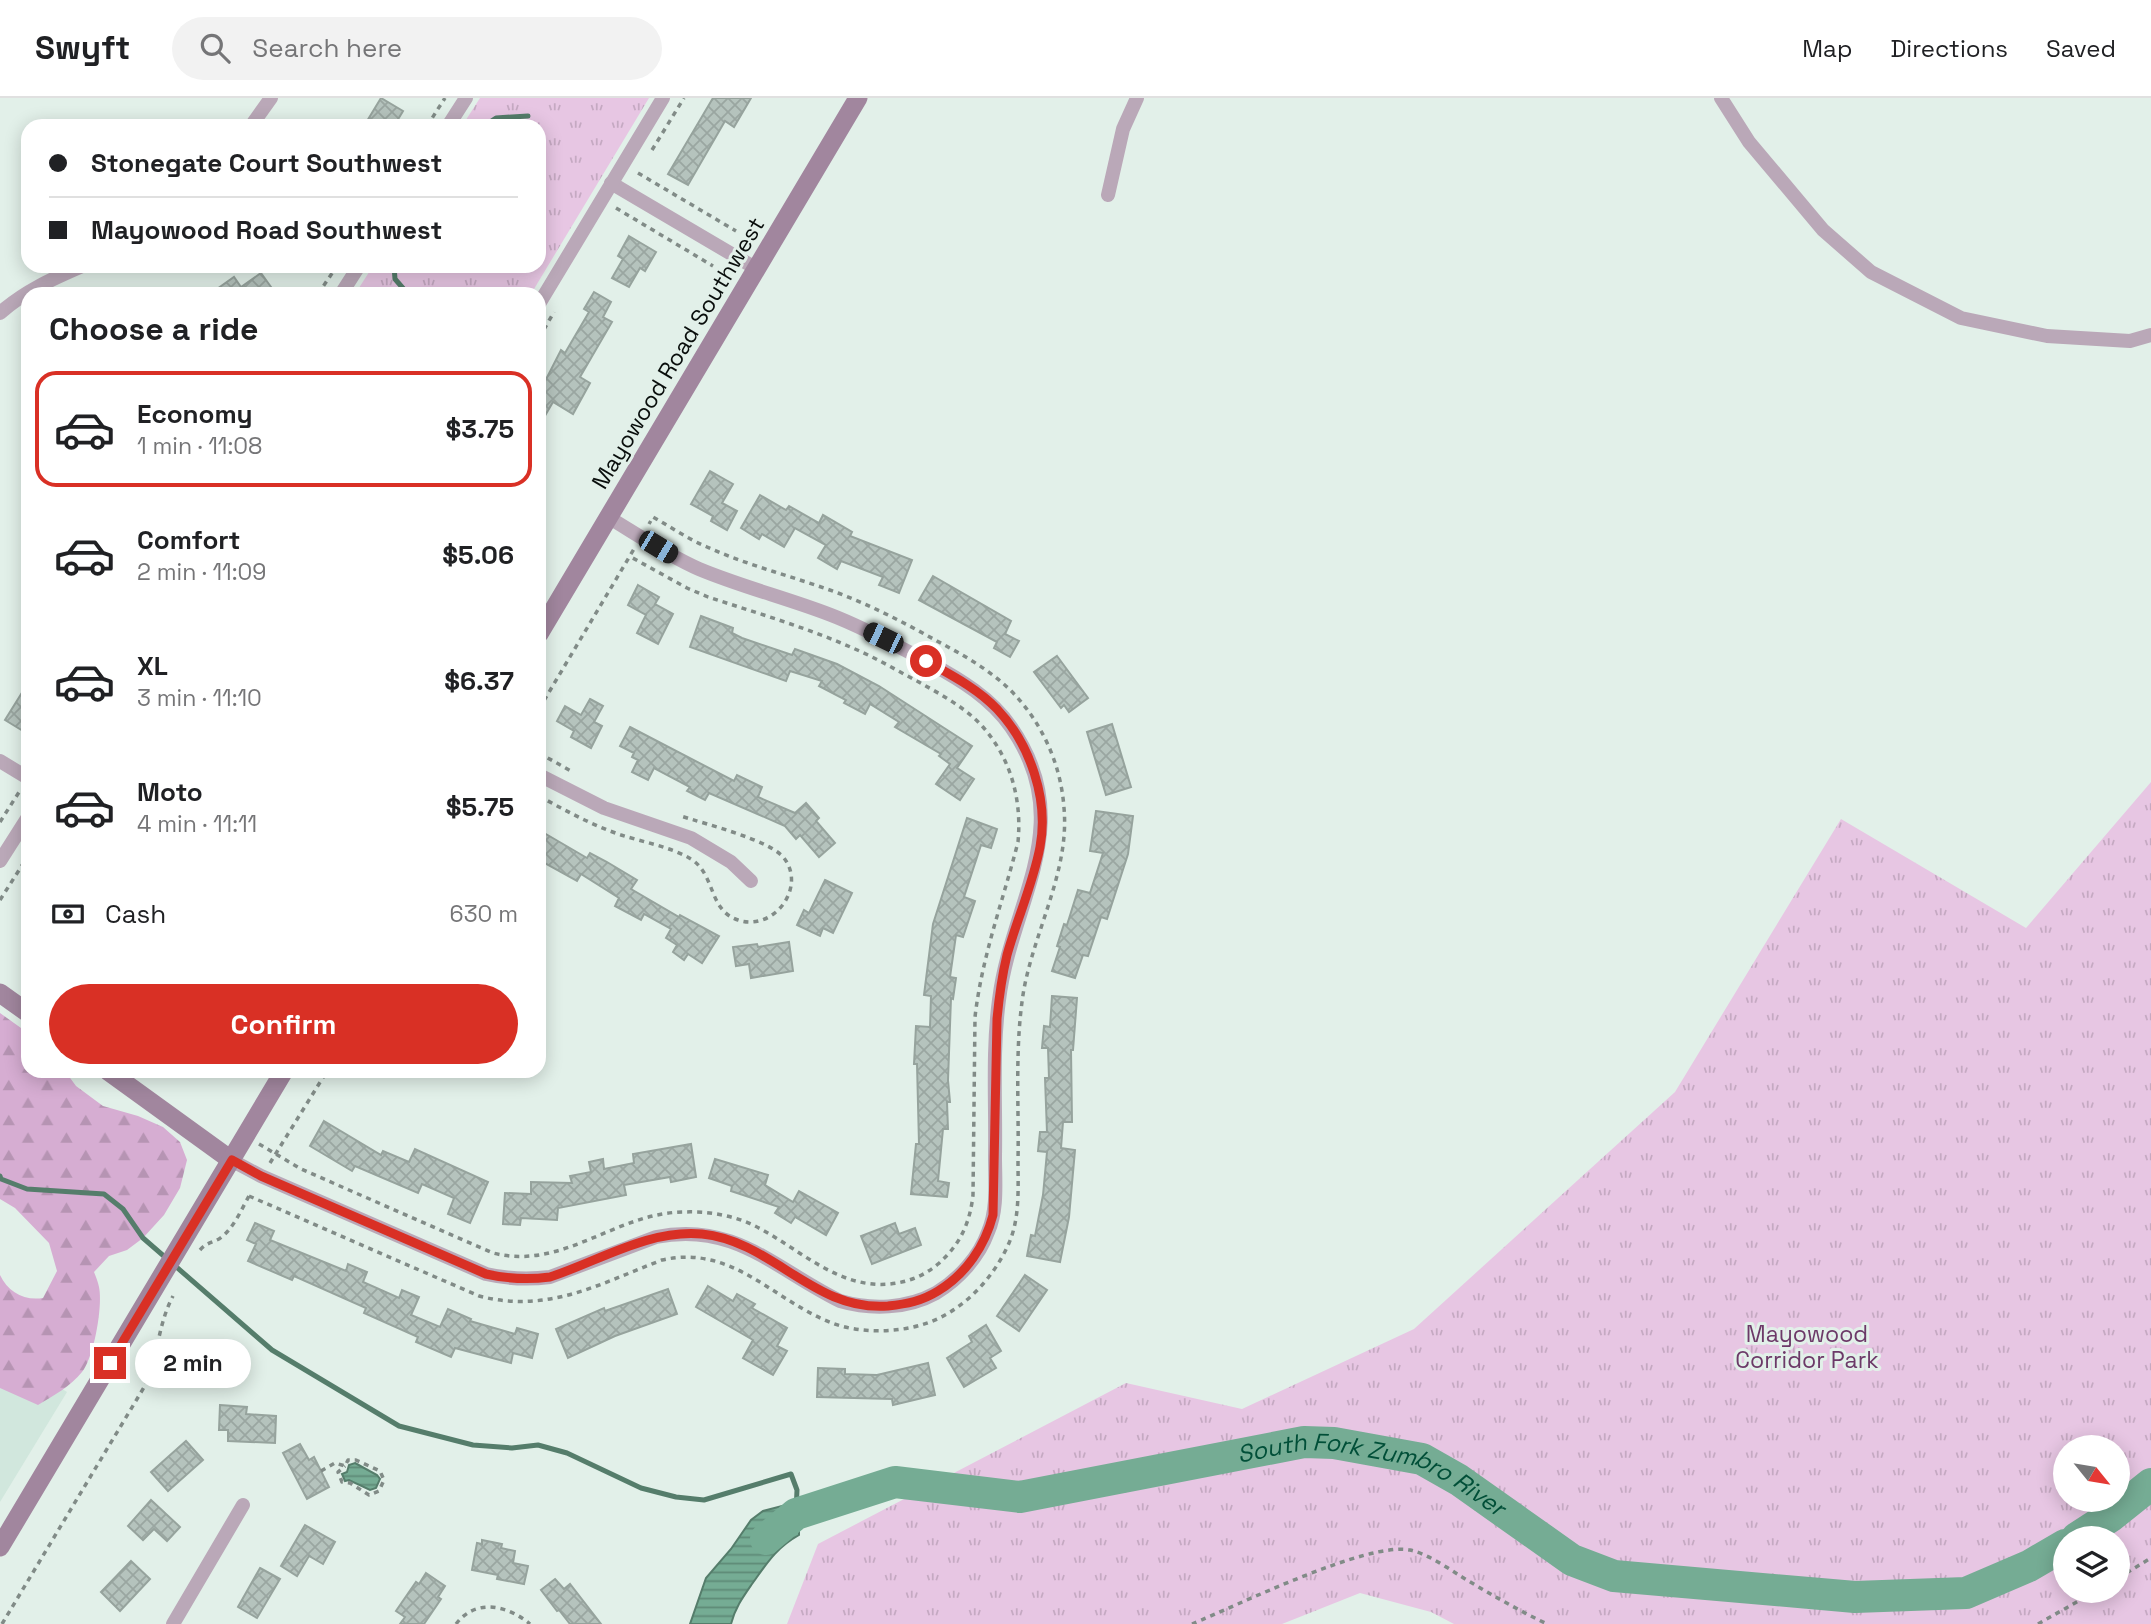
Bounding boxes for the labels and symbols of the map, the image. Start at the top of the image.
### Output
street label: Mayowood Road Southwest [585,212,771,494]
car [635,527,682,567]
car [860,619,907,657]
route start [910,645,942,677]
park label: Mayowood Corridor Park [1735,1319,1879,1375]
callout: 2 min [134,1338,250,1388]
route end [94,1347,126,1379]
water label: South Fork Zumbro River [1234,1426,1514,1525]
north arrow [2053,1435,2130,1512]

